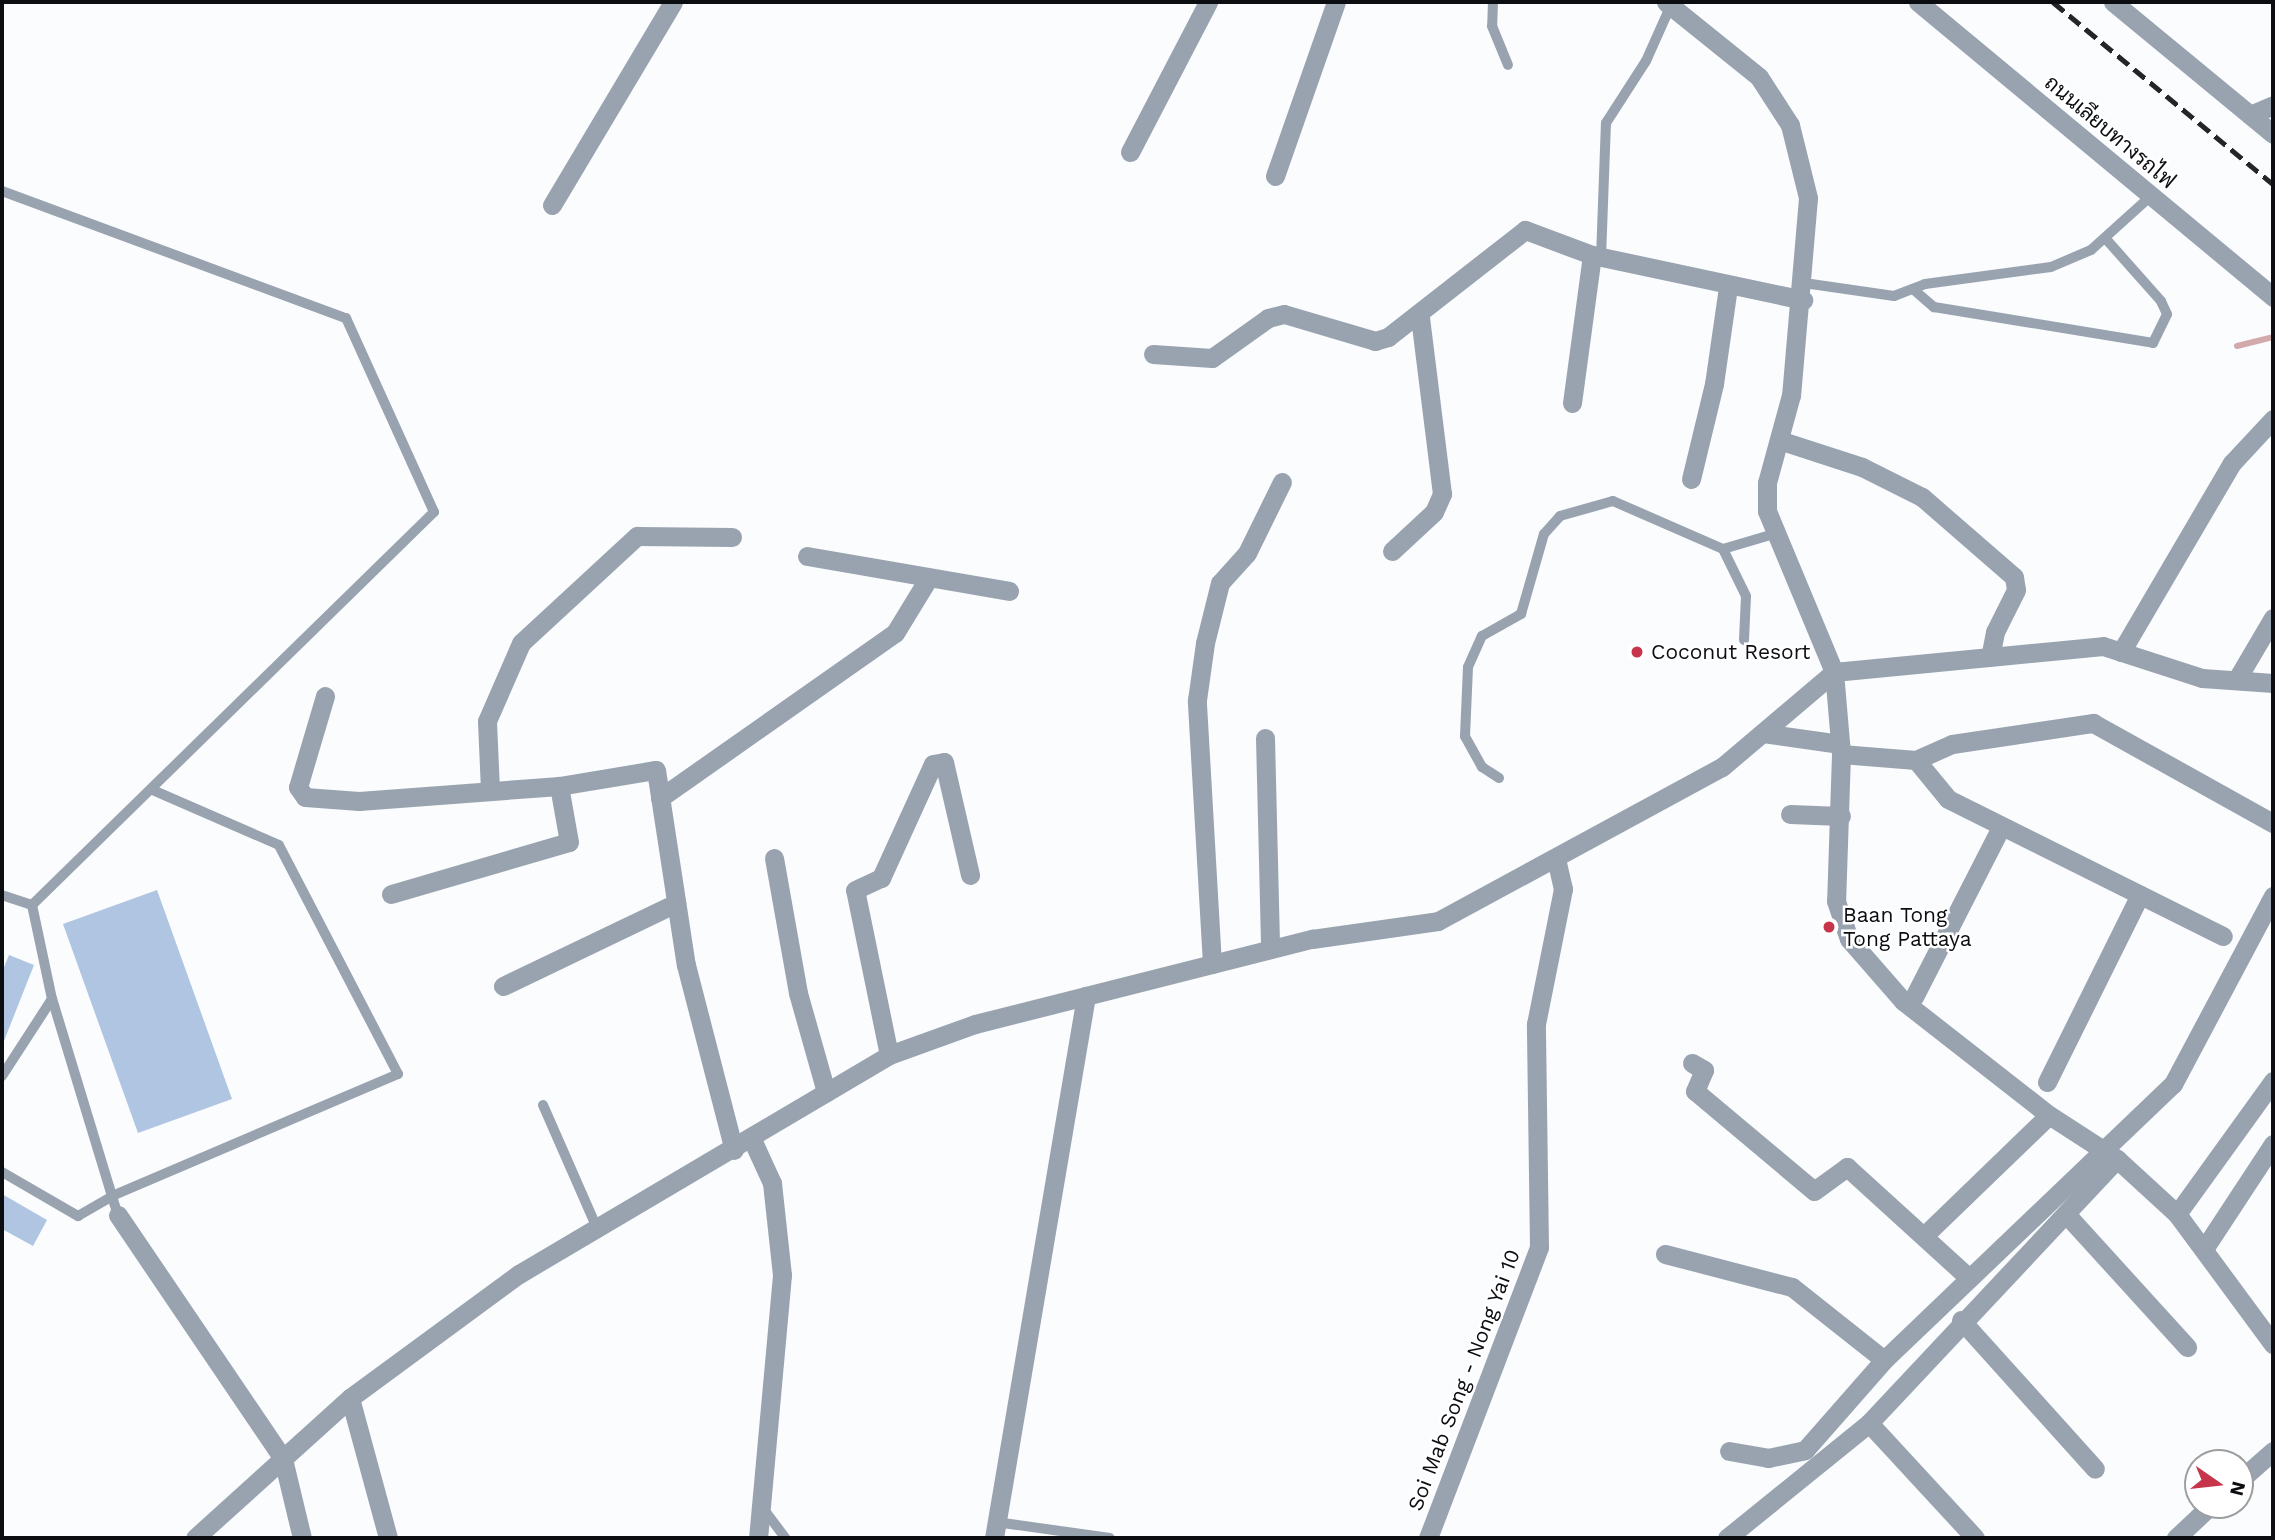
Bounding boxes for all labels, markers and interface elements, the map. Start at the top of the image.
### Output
street label: ถนนเลียบทางรถไฟ [2040,70,2180,194]
place label: Coconut Resort [1651,639,1810,665]
marker: Coconut Resort [1629,644,1645,660]
place label: Baan Tong Tong Pattaya [1843,902,1972,952]
marker: Baan Tong Tong Pattaya [1821,919,1837,935]
street label: Soi Mab Song - Nong Yai 10 [1402,1245,1526,1515]
north arrow [2184,1449,2254,1519]
text: N [2225,1479,2251,1498]

